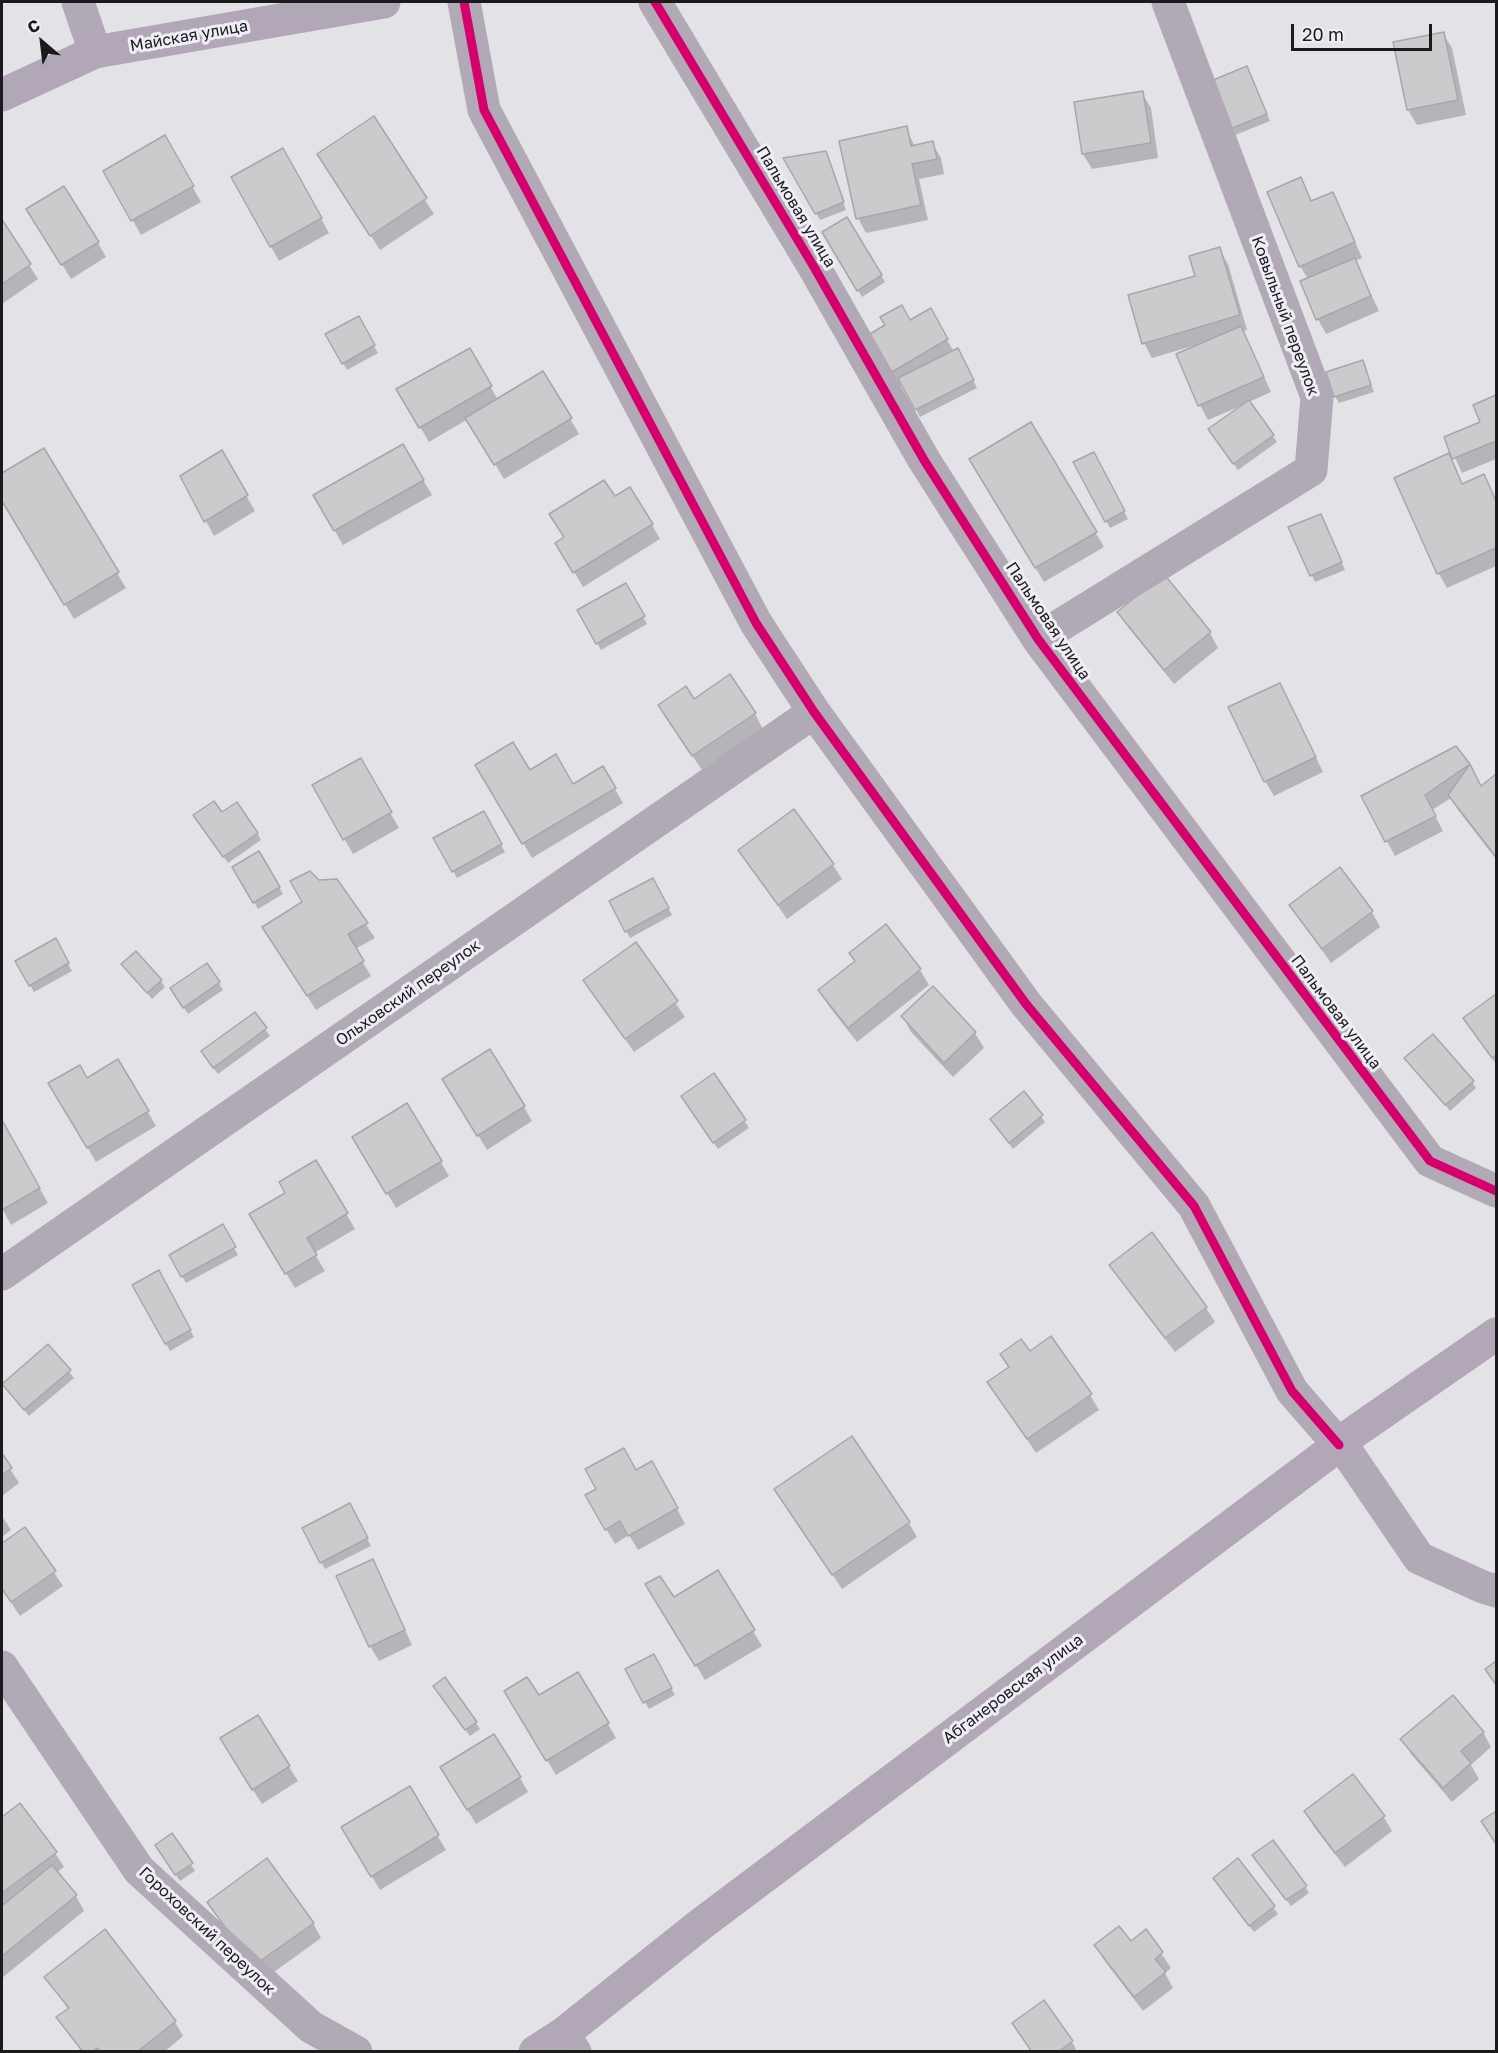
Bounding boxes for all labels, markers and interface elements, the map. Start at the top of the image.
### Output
north arrow [12,12,72,72]
scale bar [1294,12,1435,50]
text: С [24,15,43,38]
street label: Майская улица [129,16,249,56]
text: 20 m [1302,23,1344,45]
street label: Пальмовая улица [752,143,840,271]
street label: Ковыльный переулок [1247,233,1323,399]
street label: Пальмовая улица [1001,558,1095,684]
street label: Ольховский переулок [332,936,484,1050]
street label: Пальмовая улица [1287,951,1385,1073]
street label: Абганеровская улица [939,1630,1087,1748]
street label: Гороховский переулок [135,1863,279,1999]

